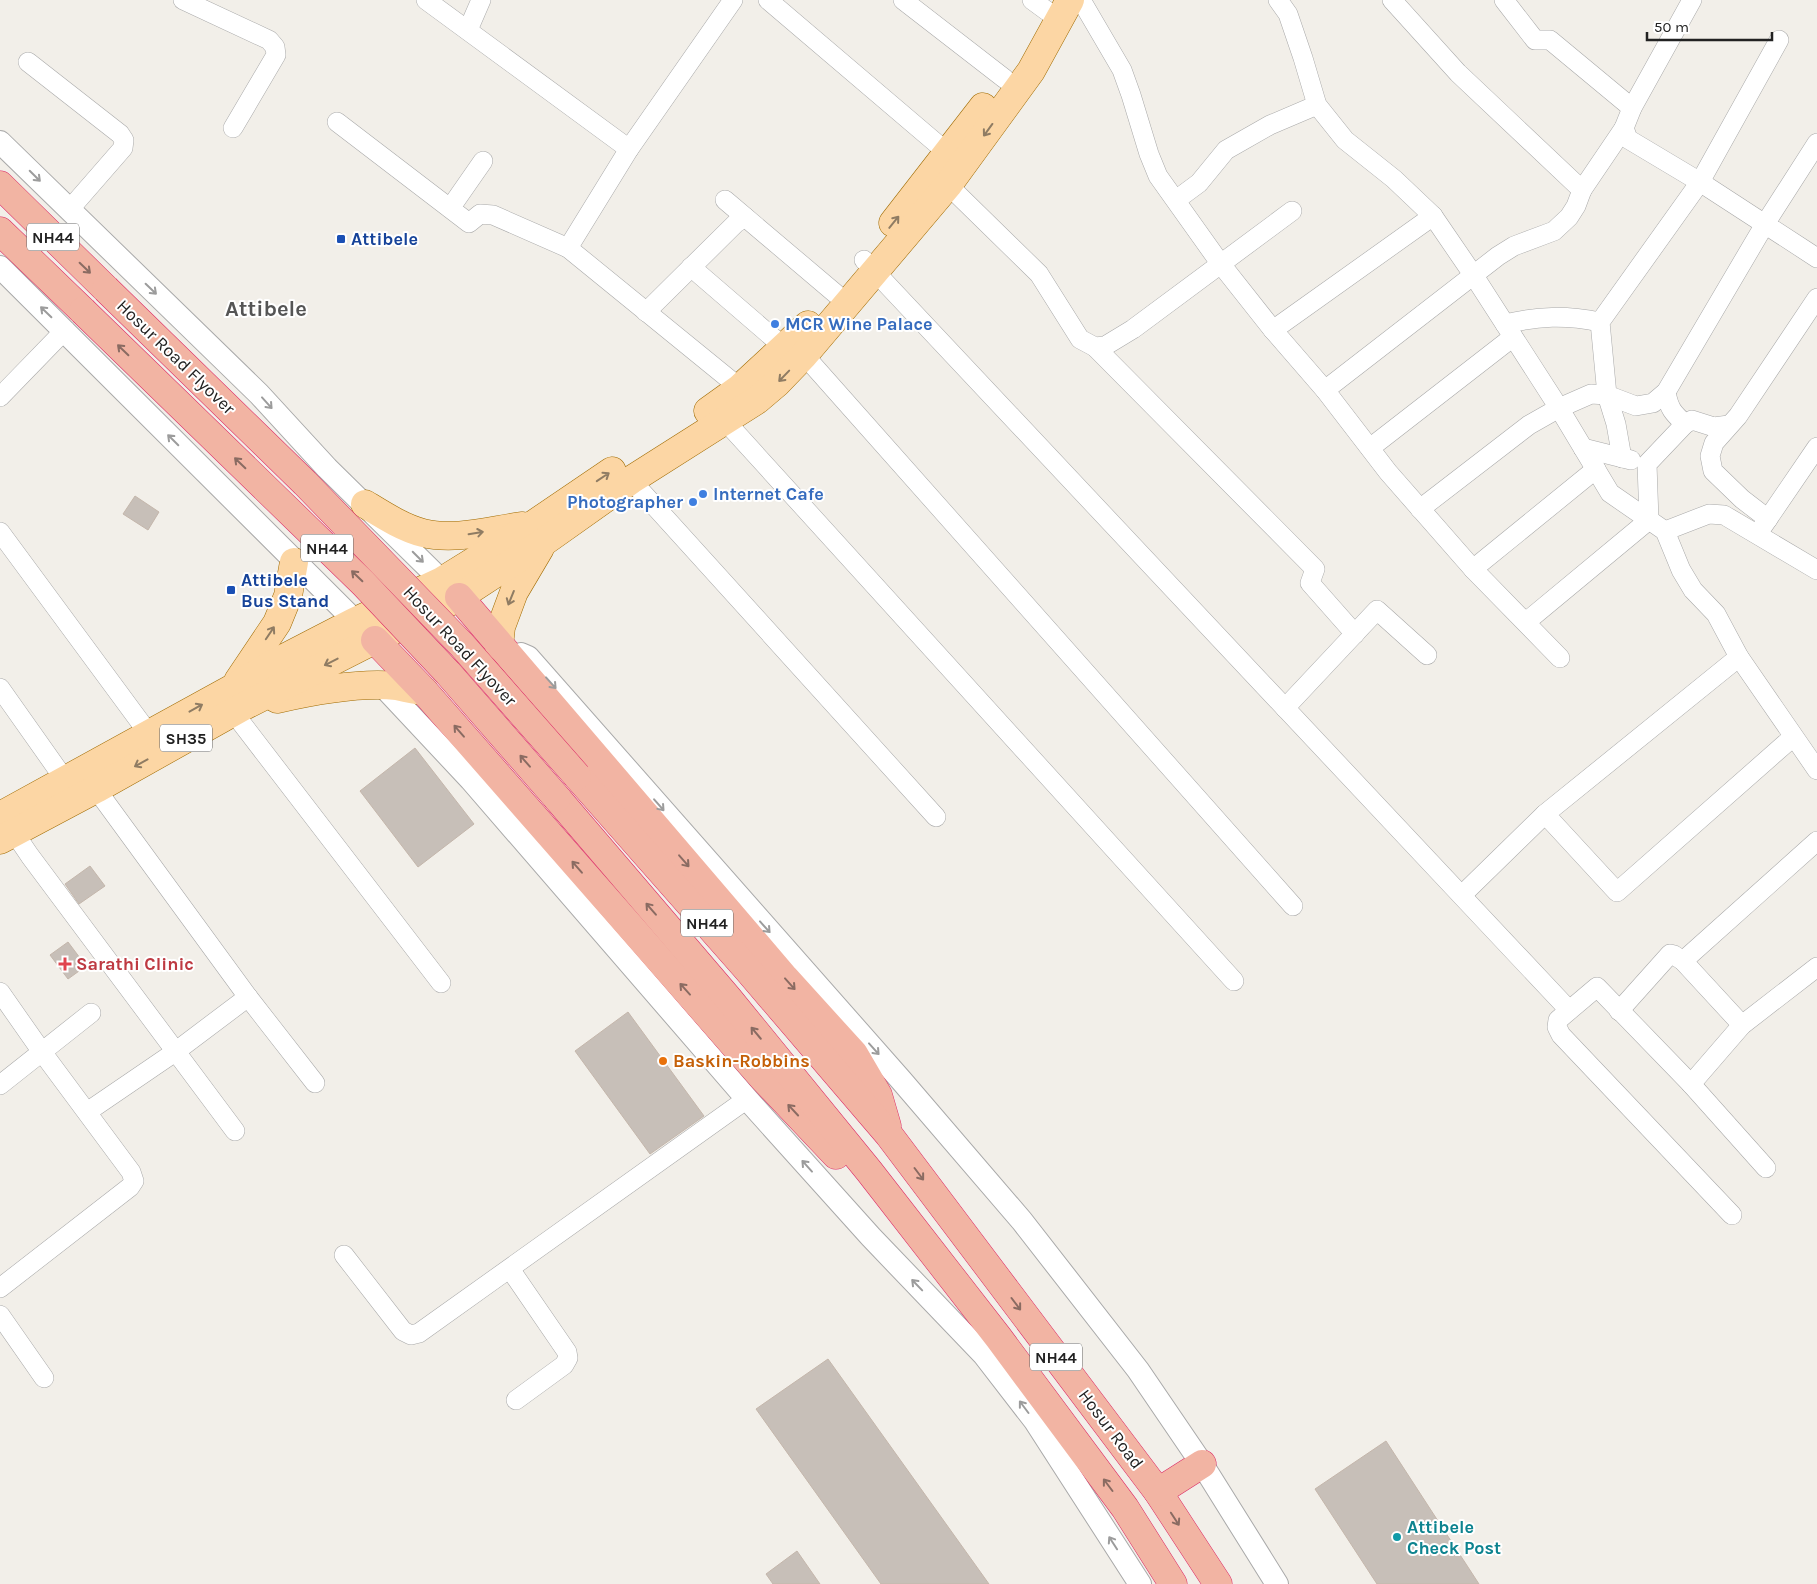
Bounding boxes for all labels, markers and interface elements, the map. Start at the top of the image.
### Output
scale bar [1647,10,1772,42]
text: 50 m [1654,18,1689,36]
one-way arrow [983,123,993,137]
one-way arrow [29,170,41,182]
one-way arrow [888,216,899,229]
road number: NH44 [27,223,79,250]
place label: Attibele [351,228,418,250]
marker: Attibele [335,233,347,245]
one-way arrow [79,262,91,274]
one-way arrow [145,283,157,295]
street label: Hosur Road Flyover [112,295,240,420]
district label: Attibele [225,296,307,322]
one-way arrow [40,306,52,318]
place label: MCR Wine Palace [785,313,933,335]
marker: MCR Wine Palace [769,318,781,330]
one-way arrow [117,344,130,356]
one-way arrow [778,369,790,382]
one-way arrow [261,397,273,410]
one-way arrow [167,433,179,446]
one-way arrow [234,457,246,469]
one-way arrow [596,472,610,482]
place label: Internet Cafe [713,483,824,505]
marker: Internet Cafe [697,488,709,500]
place label: Photographer [567,491,683,513]
marker: Photographer [687,496,699,508]
one-way arrow [468,527,484,537]
road number: NH44 [301,534,353,562]
one-way arrow [411,550,423,562]
place label: Attibele Bus Stand [241,569,329,612]
one-way arrow [351,571,363,583]
street label: Hosur Road Flyover [399,581,522,711]
marker: Attibele Bus Stand [225,584,237,596]
one-way arrow [506,590,516,605]
one-way arrow [265,626,275,640]
one-way arrow [324,658,339,667]
one-way arrow [545,677,557,690]
one-way arrow [188,703,203,713]
road number: SH35 [160,724,212,751]
one-way arrow [453,725,465,738]
one-way arrow [519,755,531,768]
one-way arrow [134,758,149,768]
one-way arrow [653,798,665,811]
one-way arrow [678,854,689,867]
one-way arrow [572,860,583,873]
one-way arrow [646,902,657,915]
road number: NH44 [681,910,733,936]
one-way arrow [760,921,771,934]
place label: Sarathi Clinic [76,953,194,975]
marker: Sarathi Clinic [58,957,72,971]
one-way arrow [784,977,796,990]
one-way arrow [679,982,691,995]
one-way arrow [751,1026,762,1039]
one-way arrow [868,1042,879,1055]
place label: Baskin-Robbins [673,1050,810,1072]
marker: Baskin-Robbins [657,1055,669,1067]
one-way arrow [787,1104,799,1117]
one-way arrow [801,1159,813,1172]
one-way arrow [913,1167,924,1180]
one-way arrow [911,1279,923,1291]
one-way arrow [1011,1297,1021,1311]
road number: NH44 [1030,1344,1082,1370]
street label: Hosur Road [1074,1385,1148,1473]
one-way arrow [1019,1401,1030,1414]
one-way arrow [1103,1478,1113,1492]
one-way arrow [1170,1512,1180,1526]
place label: Attibele Check Post [1407,1516,1501,1559]
marker: Attibele Check Post [1391,1531,1403,1543]
one-way arrow [1108,1536,1119,1550]

